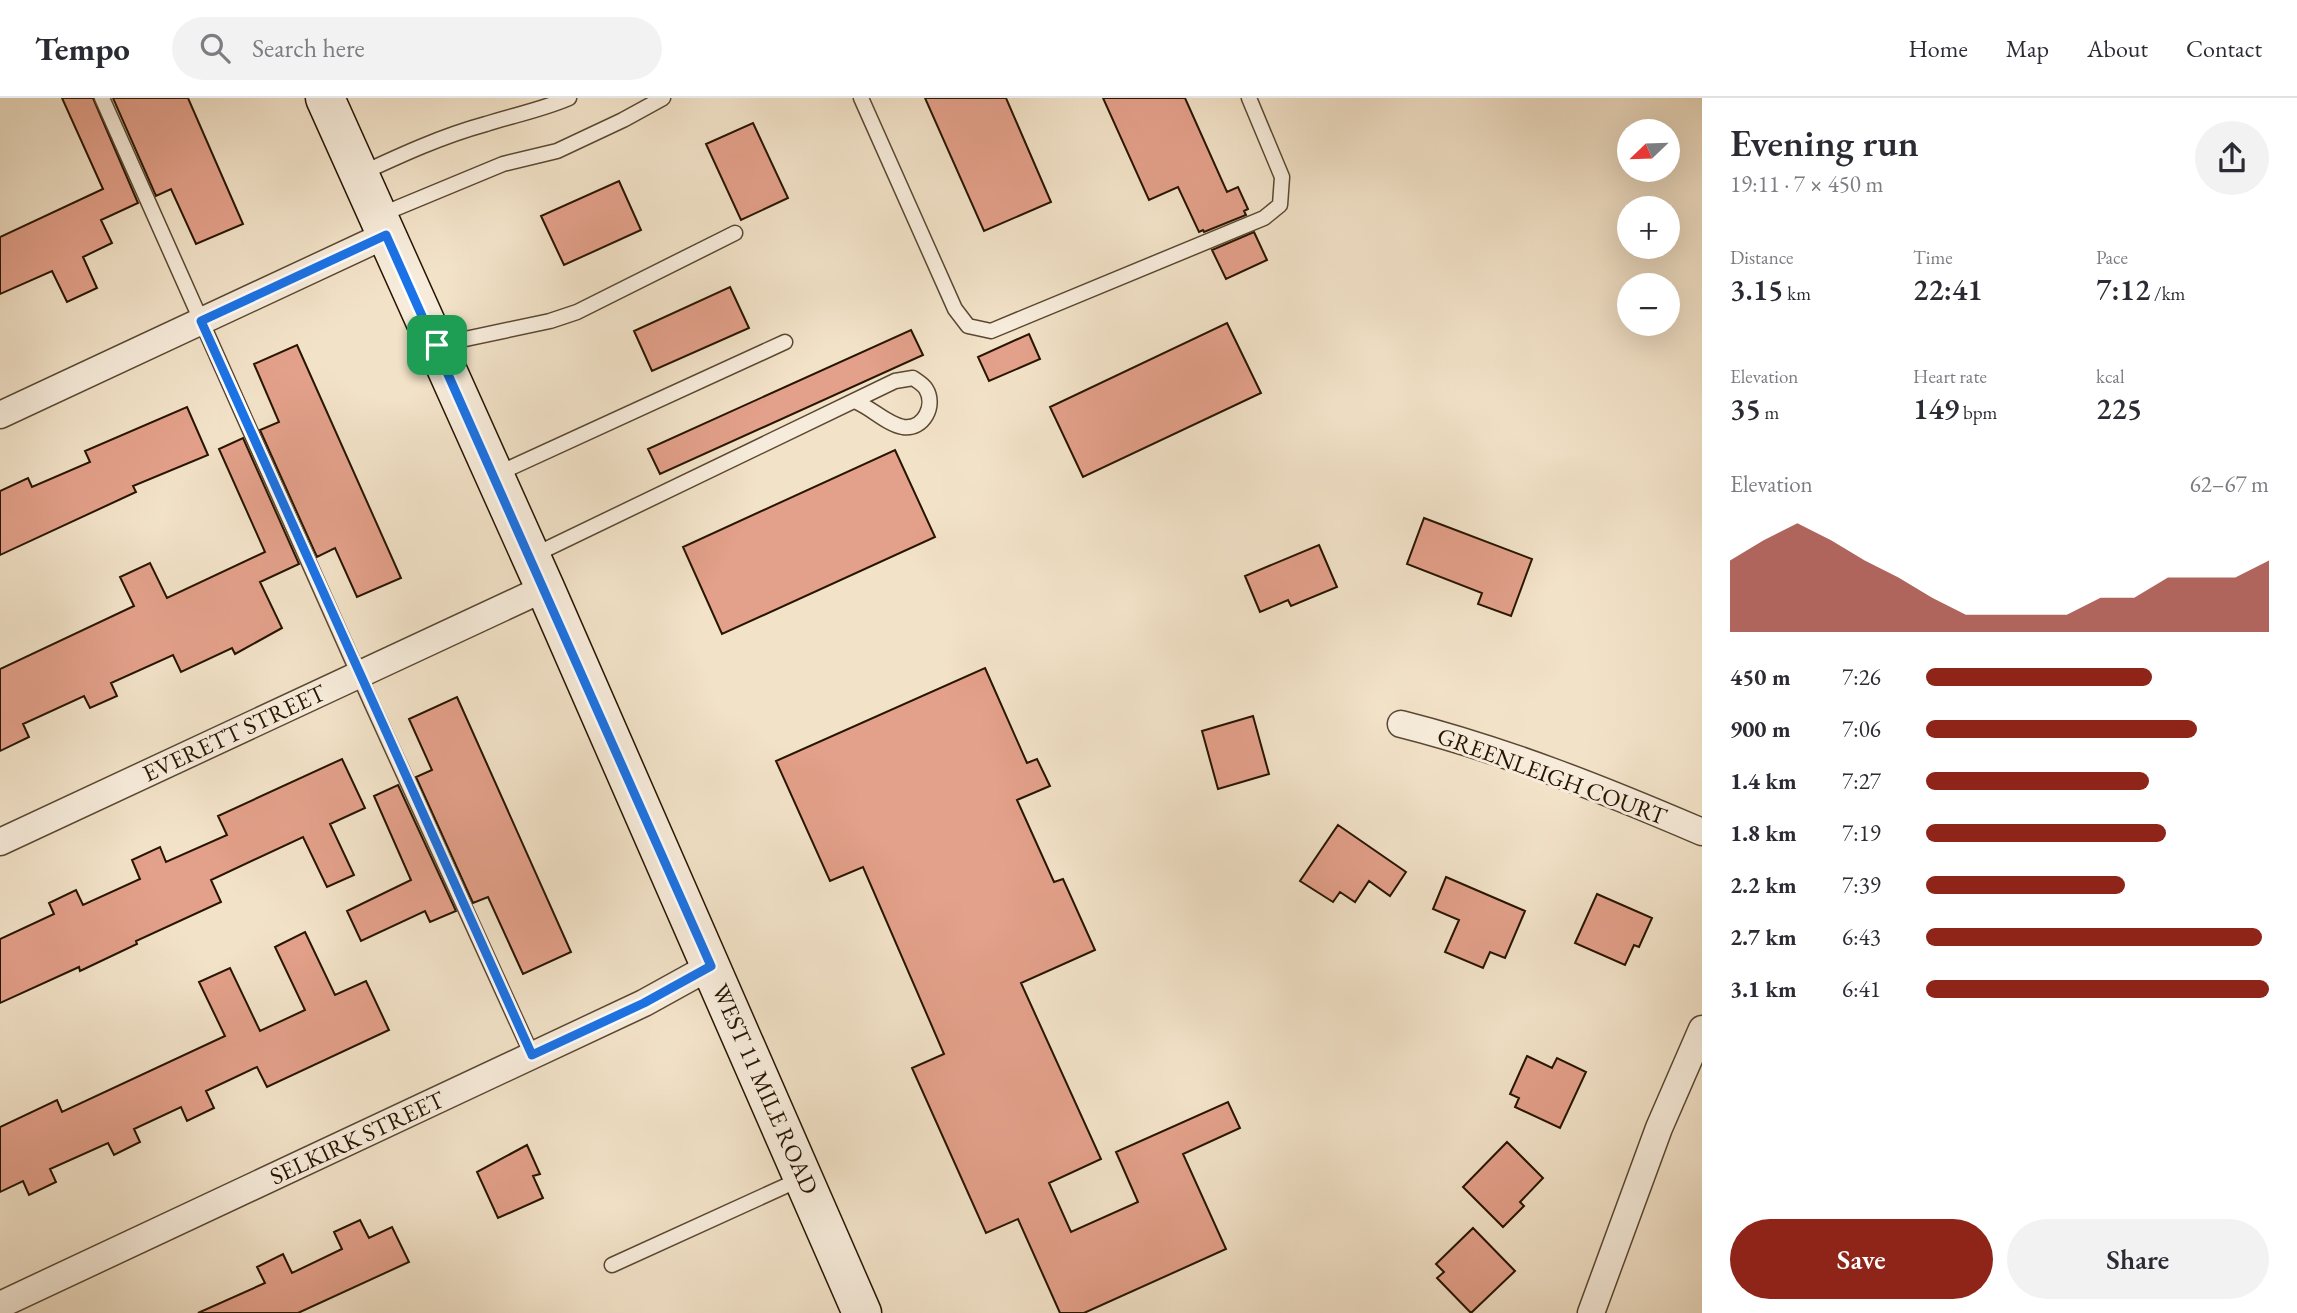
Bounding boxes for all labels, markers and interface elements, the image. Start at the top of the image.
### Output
search box [172,17,662,80]
text: Tempo [35,27,130,70]
icon: search [196,29,234,67]
text: Search here [252,31,365,65]
text: Home [1908,33,1968,64]
text: Map [2006,33,2049,64]
text: About [2087,33,2148,64]
text: Contact [2186,33,2262,64]
text: Evening run [1730,118,1919,167]
north arrow [1617,119,1680,182]
map controls [1617,119,1680,336]
button: share [2195,121,2269,195]
text: 19:11 · 7 × 450 m [1730,169,1883,199]
button: + [1617,196,1680,259]
text: Distance [1730,245,1793,270]
text: Time [1913,245,1953,270]
text: Pace [2096,245,2128,270]
text: 3.15 [1730,270,1783,309]
text: 22:41 [1913,270,1983,309]
text: 7:12 [2096,270,2150,309]
button: − [1617,273,1680,336]
text: km [1783,281,1811,306]
text: /km [2150,281,2185,306]
pin [407,315,467,375]
icon: arrive [418,326,456,364]
text: Elevation [1730,364,1798,389]
text: Heart rate [1913,364,1987,389]
text: kcal [2096,364,2125,389]
text: 35 [1730,389,1761,428]
text: 149 [1913,389,1959,428]
text: 225 [2096,389,2142,428]
text: m [1761,400,1779,425]
text: bpm [1959,400,1997,425]
text: Elevation [1730,469,1813,499]
text: 62–67 m [2190,469,2269,499]
text: 450 m [1730,662,1791,692]
text: 7:26 [1842,662,1881,692]
street label: EVERETT STREET [137,676,331,788]
text: 900 m [1730,714,1791,744]
text: 7:06 [1842,714,1881,744]
street label: GREENLEIGH COURT [1433,720,1672,832]
text: 1.4 km [1730,766,1797,796]
text: 7:27 [1842,766,1881,796]
text: 1.8 km [1730,818,1797,848]
text: 7:19 [1842,818,1881,848]
text: 2.2 km [1730,870,1797,900]
text: 7:39 [1842,870,1881,900]
text: 2.7 km [1730,922,1797,952]
text: 6:43 [1842,922,1881,952]
text: 3.1 km [1730,974,1797,1004]
text: 6:41 [1842,974,1881,1004]
street label: WEST 11 MILE ROAD [705,979,826,1199]
street label: SELKIRK STREET [265,1083,450,1192]
button: Save [1730,1219,1993,1299]
button: Share [2007,1219,2269,1299]

